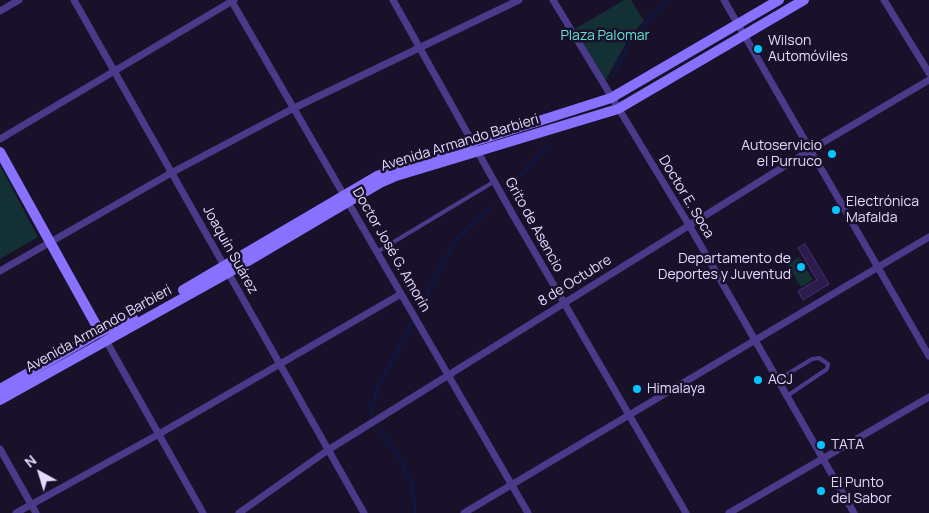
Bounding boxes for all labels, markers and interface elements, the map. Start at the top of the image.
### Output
park label: Plaza Palomar [560,28,650,44]
place label: Wilson Automóviles [768,33,848,65]
marker: Wilson Automóviles [752,43,764,55]
street label: Avenida Armando Barbieri [379,111,541,175]
place label: Autoservicio el Purruco [741,138,822,170]
marker: Autoservicio el Purruco [826,148,838,160]
street label: Doctor E. Soca [655,153,717,241]
street label: Grito de Asencio [501,175,567,275]
street label: Doctor José G. Amorín [348,185,434,315]
place label: Electrónica Mafalda [846,194,919,226]
street label: Joaquín Suárez [199,203,261,297]
marker: Electrónica Mafalda [830,204,842,216]
place label: Departamento de Deportes y Juventud [658,251,791,284]
street label: 8 de Octubre [535,252,615,310]
marker: Departamento de Deportes y Juventud [795,261,807,273]
street label: Avenida Armando Barbieri [23,282,175,376]
place label: ACJ [768,372,793,388]
marker: ACJ [752,374,764,386]
place label: Himalaya [647,381,705,397]
marker: Himalaya [631,383,643,395]
place label: TATA [831,437,864,453]
marker: TATA [815,439,827,451]
north arrow [15,448,65,498]
text: N [20,450,40,472]
place label: El Punto del Sabor [831,475,892,508]
marker: El Punto del Sabor [815,485,827,497]

